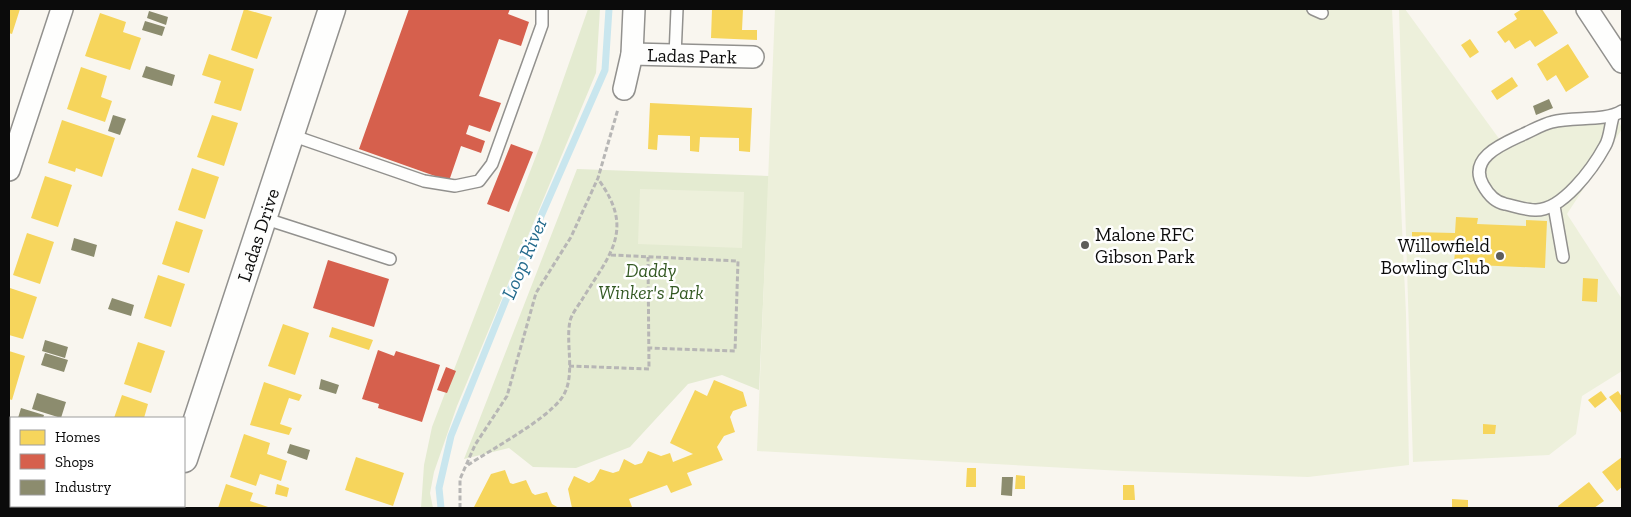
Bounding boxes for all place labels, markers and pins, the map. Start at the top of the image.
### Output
place label: Malone RFC Gibson Park [1095,223,1195,268]
place label: Willowfield Bowling Club [1381,234,1491,279]
marker: Malone RFC Gibson Park [1079,239,1091,251]
marker: Willowfield Bowling Club [1494,250,1506,262]

